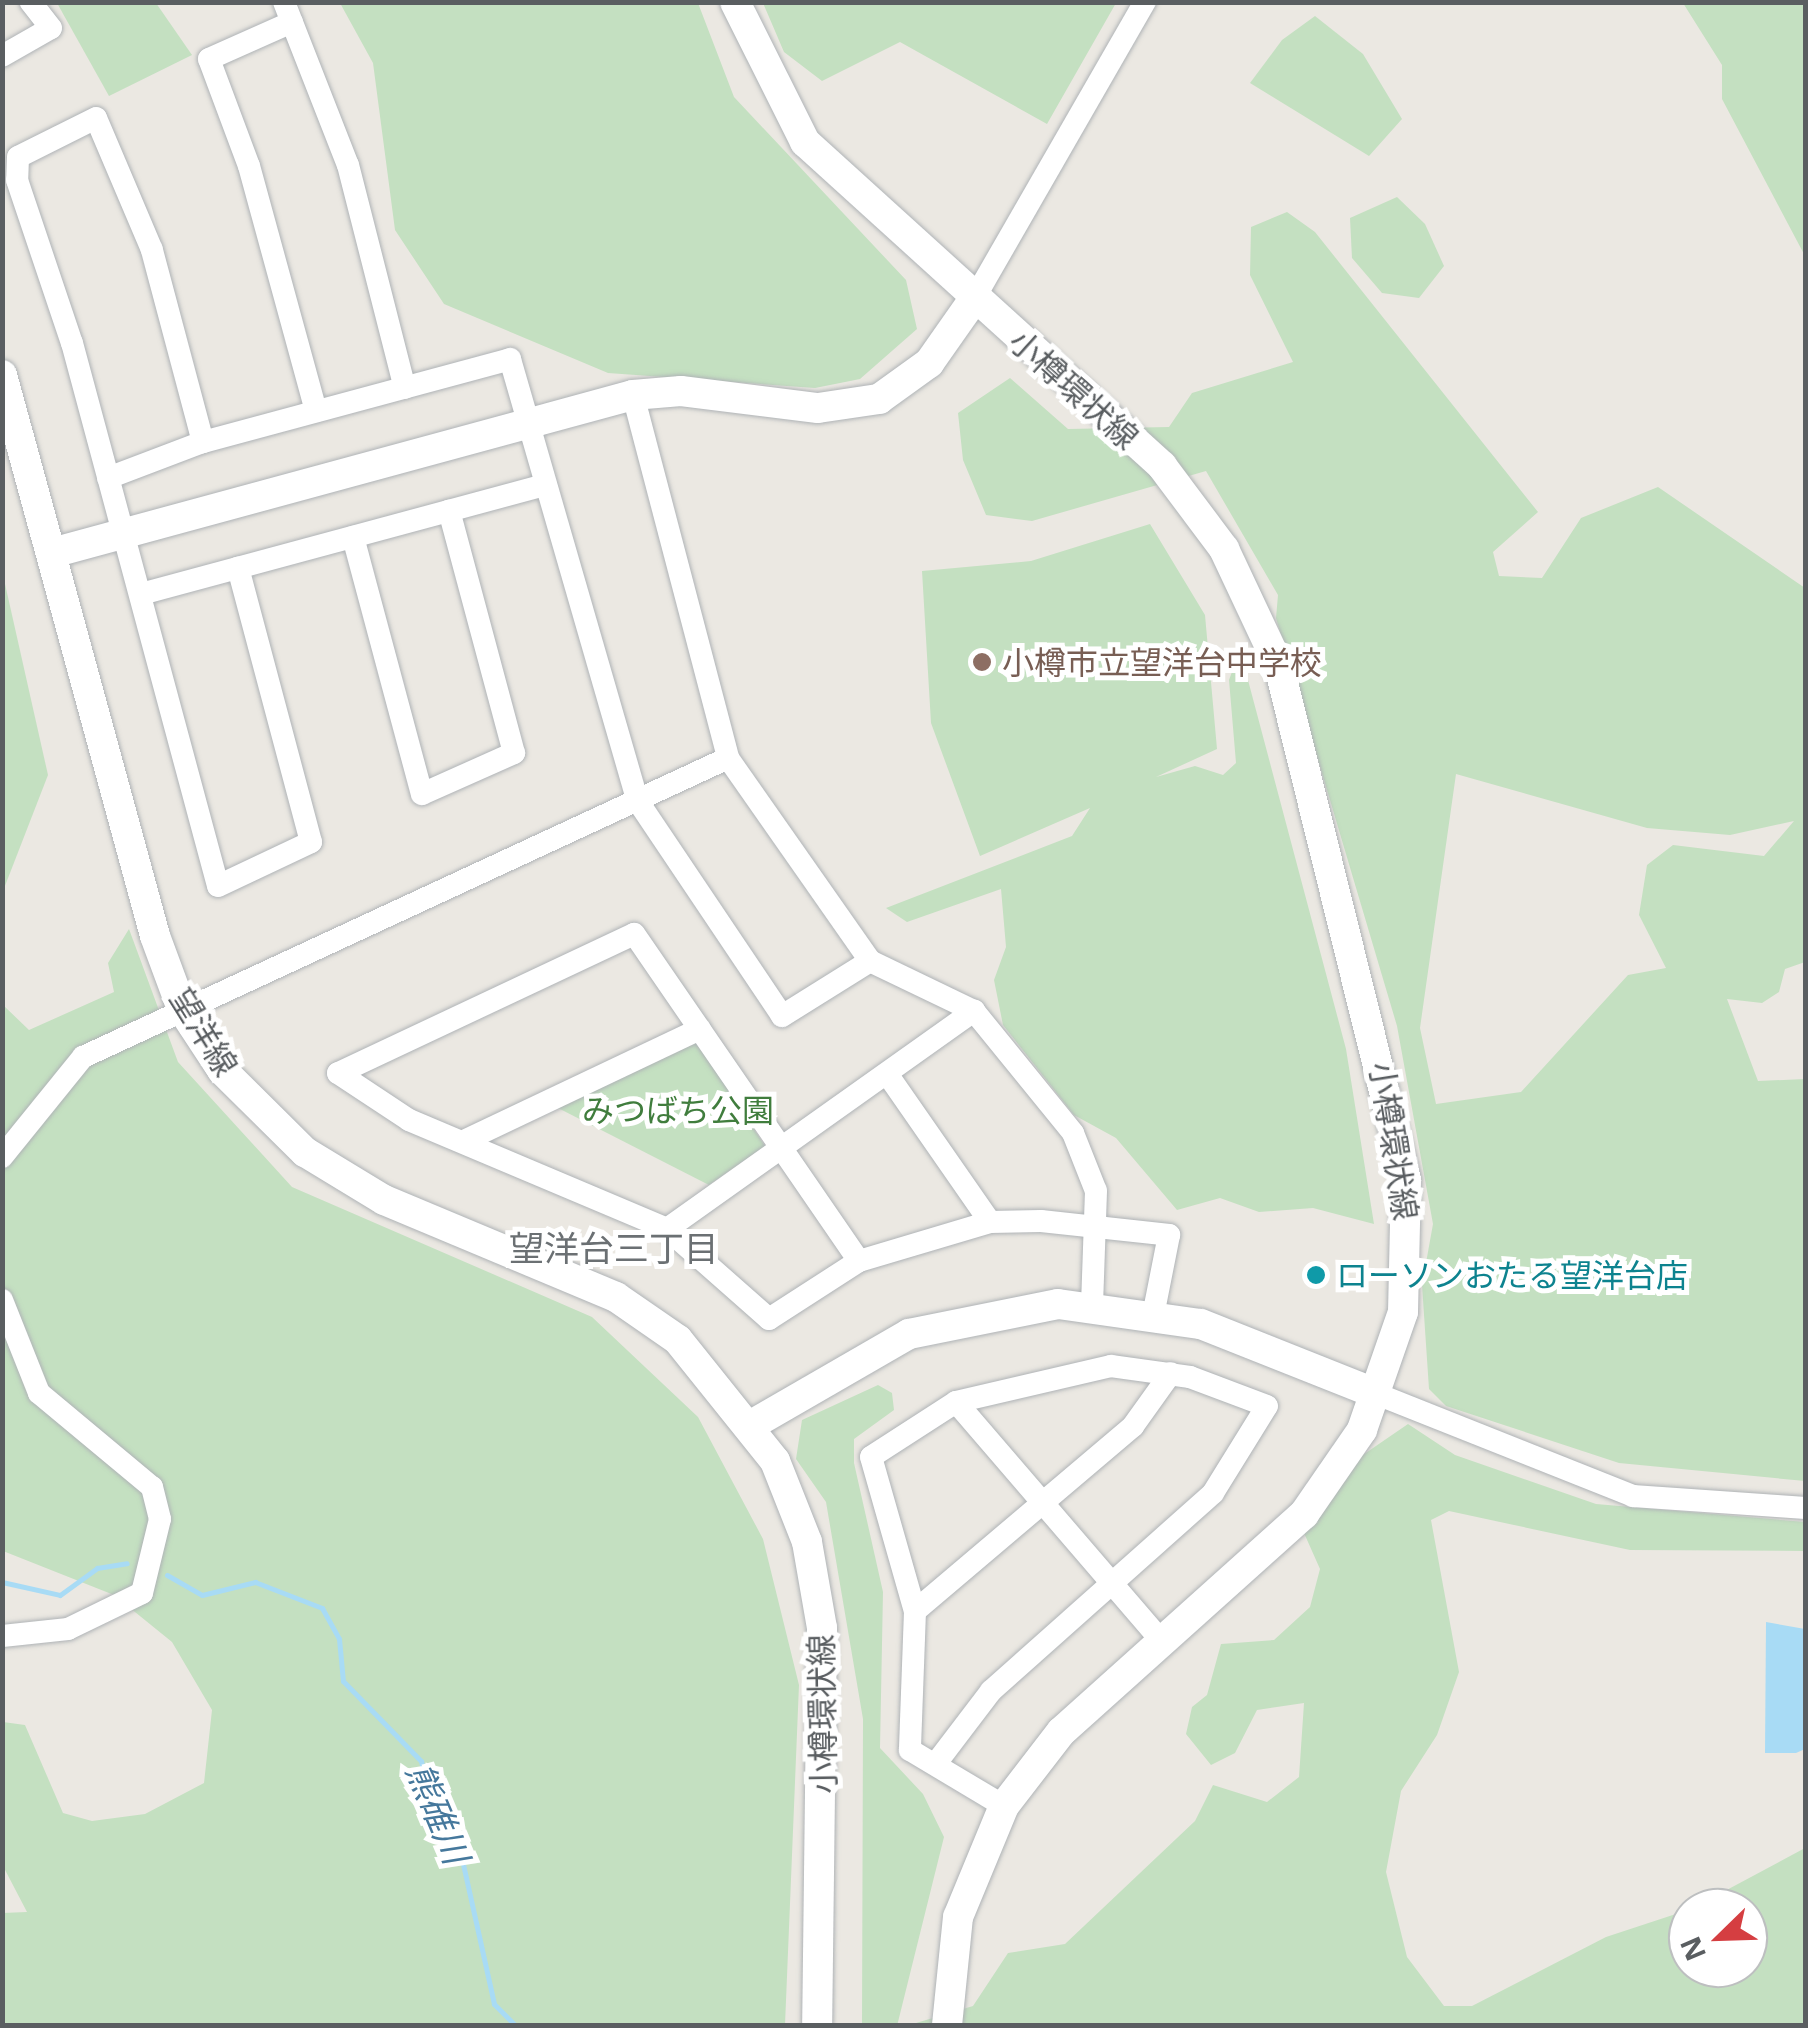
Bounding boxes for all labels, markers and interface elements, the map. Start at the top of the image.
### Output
street label: 小樽環状線 [1002,321,1146,457]
place label: 小樽市立望洋台中学校 [1002,643,1322,681]
marker: 小樽市立望洋台中学校 [971,651,993,673]
street label: 望洋線 [162,981,246,1083]
street label: 小樽環状線 [1363,1059,1425,1223]
park label: みつばち公園 [582,1091,774,1129]
district label: 望洋台三丁目 [509,1227,719,1269]
place label: ローソンおたる望洋台店 [1336,1256,1688,1294]
marker: ローソンおたる望洋台店 [1305,1264,1327,1286]
street label: 小樽環状線 [801,1634,843,1794]
water label: 熊碓川 [398,1756,478,1870]
north arrow [1668,1888,1768,1988]
text: N [1670,1931,1714,1967]

